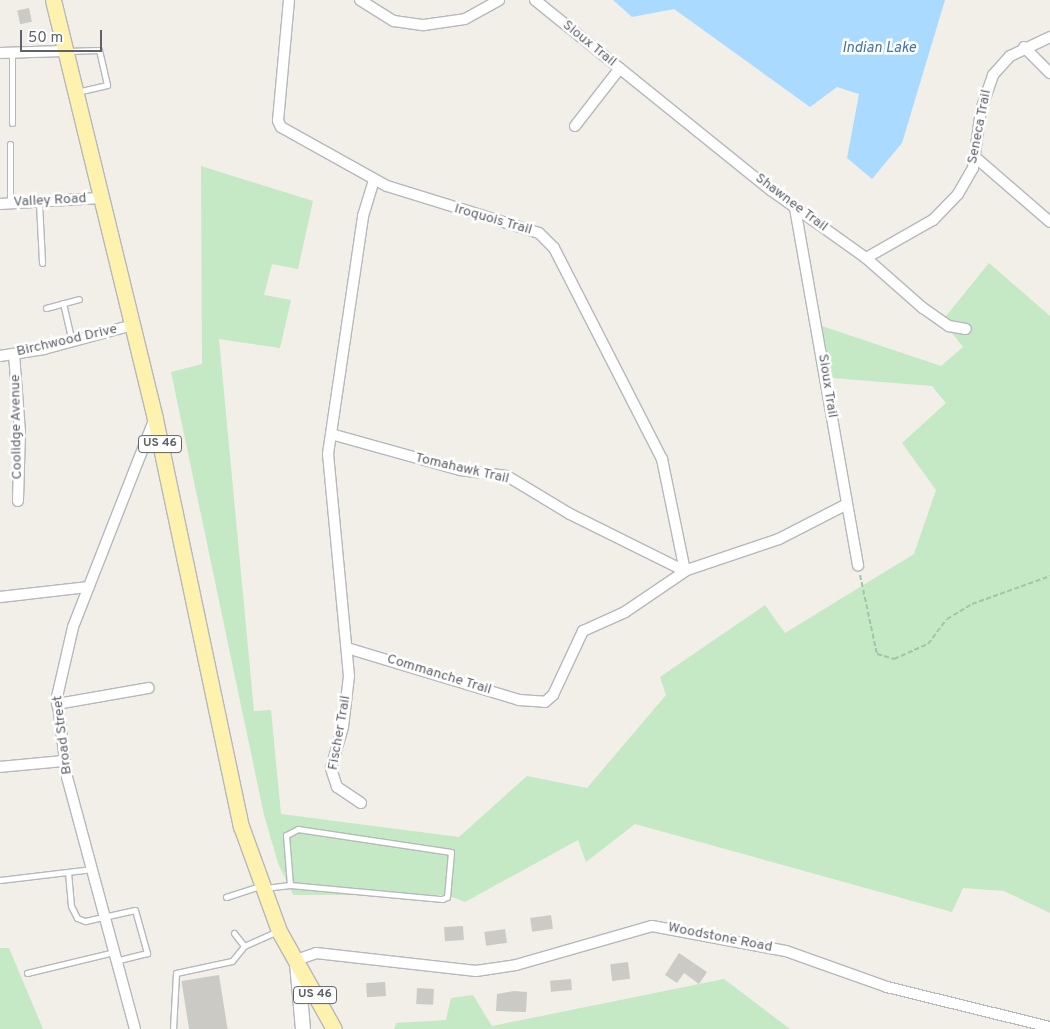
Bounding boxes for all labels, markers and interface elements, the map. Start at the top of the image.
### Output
street label: Sioux Trail [558,17,620,71]
scale bar [22,20,105,52]
text: 50 m [28,29,63,48]
water label: Indian Lake [842,40,916,58]
street label: Seneca Trail [965,88,995,166]
street label: Shawnee Trail [751,170,831,236]
street label: Valley Road [13,191,87,211]
street label: Iroquois Trail [452,201,534,239]
street label: Birchwood Drive [15,321,119,361]
street label: Sioux Trail [814,353,840,419]
street label: Coolidge Avenue [8,374,26,480]
road number: US 46 [138,434,182,454]
street label: Tomahawk Trail [413,450,511,488]
street label: Commanche Trail [384,651,494,699]
street label: Broad Street [50,694,76,776]
street label: Fischer Trail [325,694,355,772]
street label: Woodstone Road [666,920,774,956]
road number: US 46 [292,986,338,1004]

